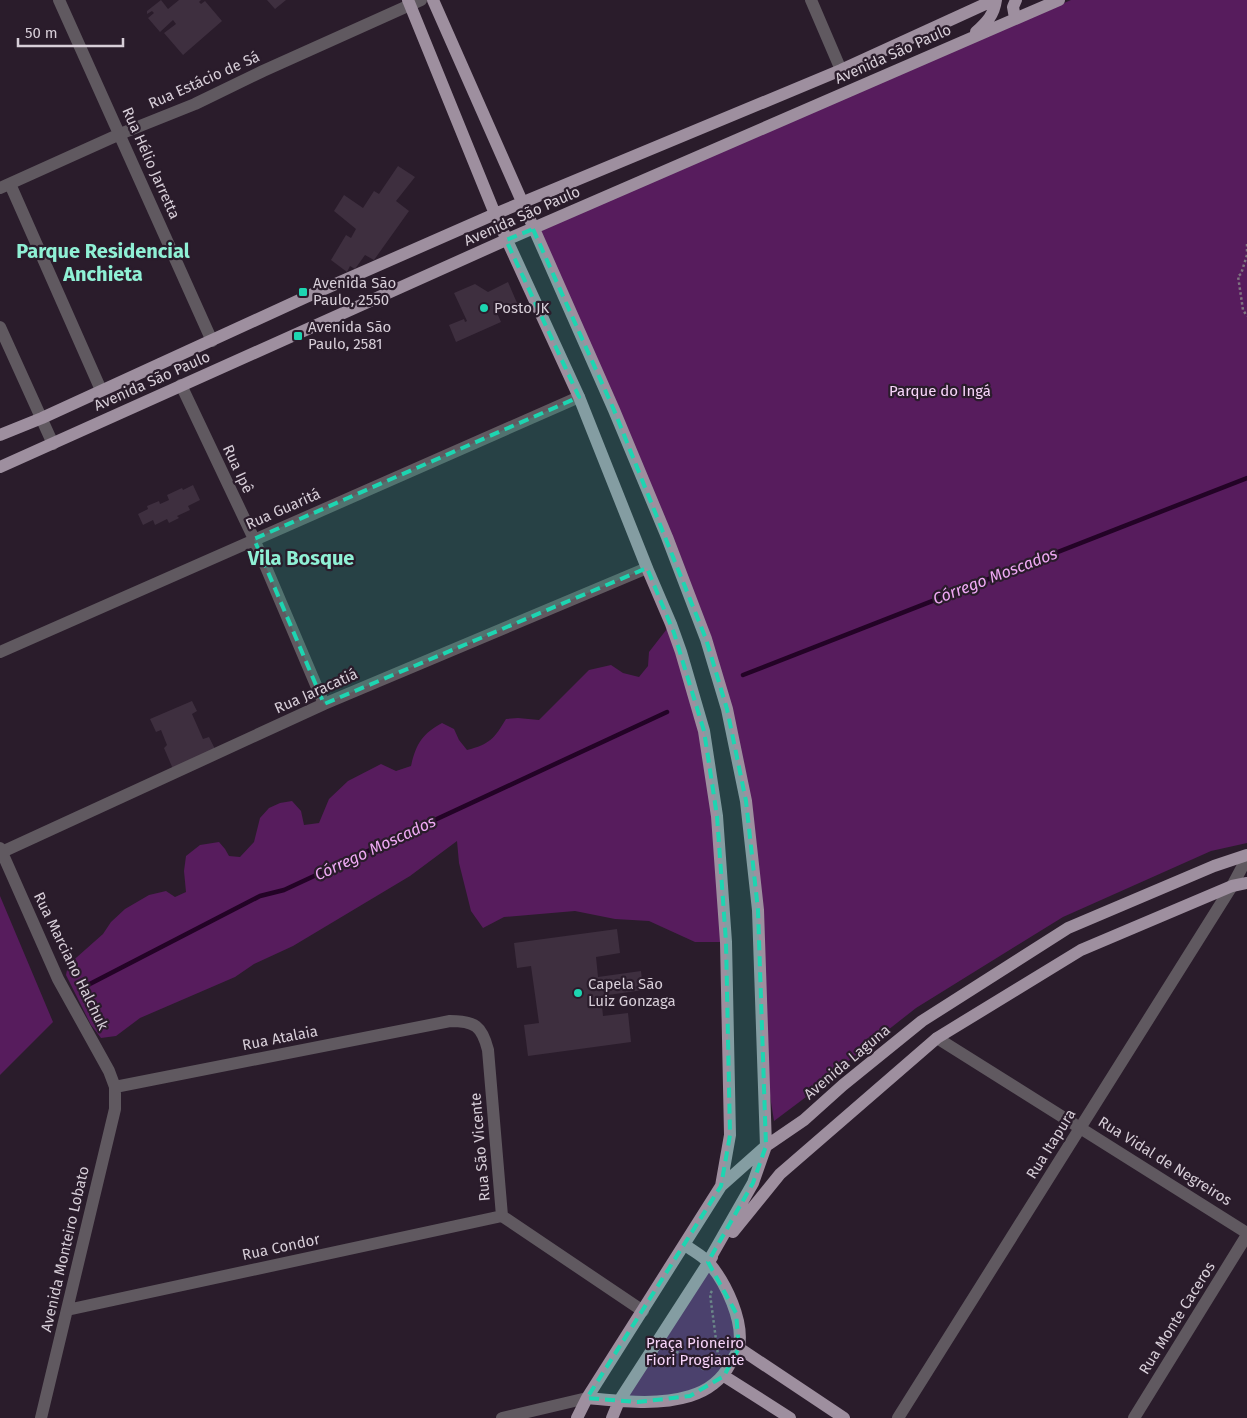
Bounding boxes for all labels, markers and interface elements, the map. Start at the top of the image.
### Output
scale bar [18,15,122,47]
street label: Avenida São Paulo [832,20,954,88]
text: 50 m [25,24,58,42]
street label: Rua Estácio de Sá [146,47,262,113]
street label: Rua Hélio Jarretta [118,104,184,222]
street label: Avenida São Paulo [461,182,583,250]
district label: Parque Residencial Anchieta [16,239,190,286]
place label: Avenida São Paulo, 2550 [313,274,396,309]
marker: Avenida São Paulo, 2550 [297,286,309,298]
place label: Posto JK [494,299,550,317]
marker: Posto JK [478,302,490,314]
place label: Avenida São Paulo, 2581 [308,318,391,353]
marker: Avenida São Paulo, 2581 [292,330,304,342]
street label: Avenida São Paulo [91,347,213,415]
park label: Parque do Ingá [889,382,991,400]
street label: Rua Ipê [219,442,257,496]
street label: Rua Guaritá [243,485,323,533]
water label: Córrego Moscados [930,544,1060,608]
district label: Vila Bosque [247,546,354,570]
street label: Rua Jaracatiá [272,665,360,717]
water label: Córrego Moscados [311,812,439,884]
street label: Rua Marciano Halchuk [30,889,112,1033]
place label: Capela São Luiz Gonzaga [588,975,676,1010]
marker: Capela São Luiz Gonzaga [572,987,584,999]
street label: Avenida Laguna [800,1021,894,1103]
street label: Rua Atalaia [241,1022,319,1054]
street label: Rua São Vicente [466,1092,494,1202]
street label: Rua Itapura [1022,1106,1080,1182]
street label: Rua Vidal de Negreiros [1095,1113,1235,1209]
street label: Avenida Monteiro Lobato [37,1164,93,1334]
street label: Rua Condor [240,1230,322,1264]
street label: Rua Monte Caceros [1135,1259,1219,1377]
park label: Praça Pioneiro Fiori Progiante [646,1334,744,1369]

